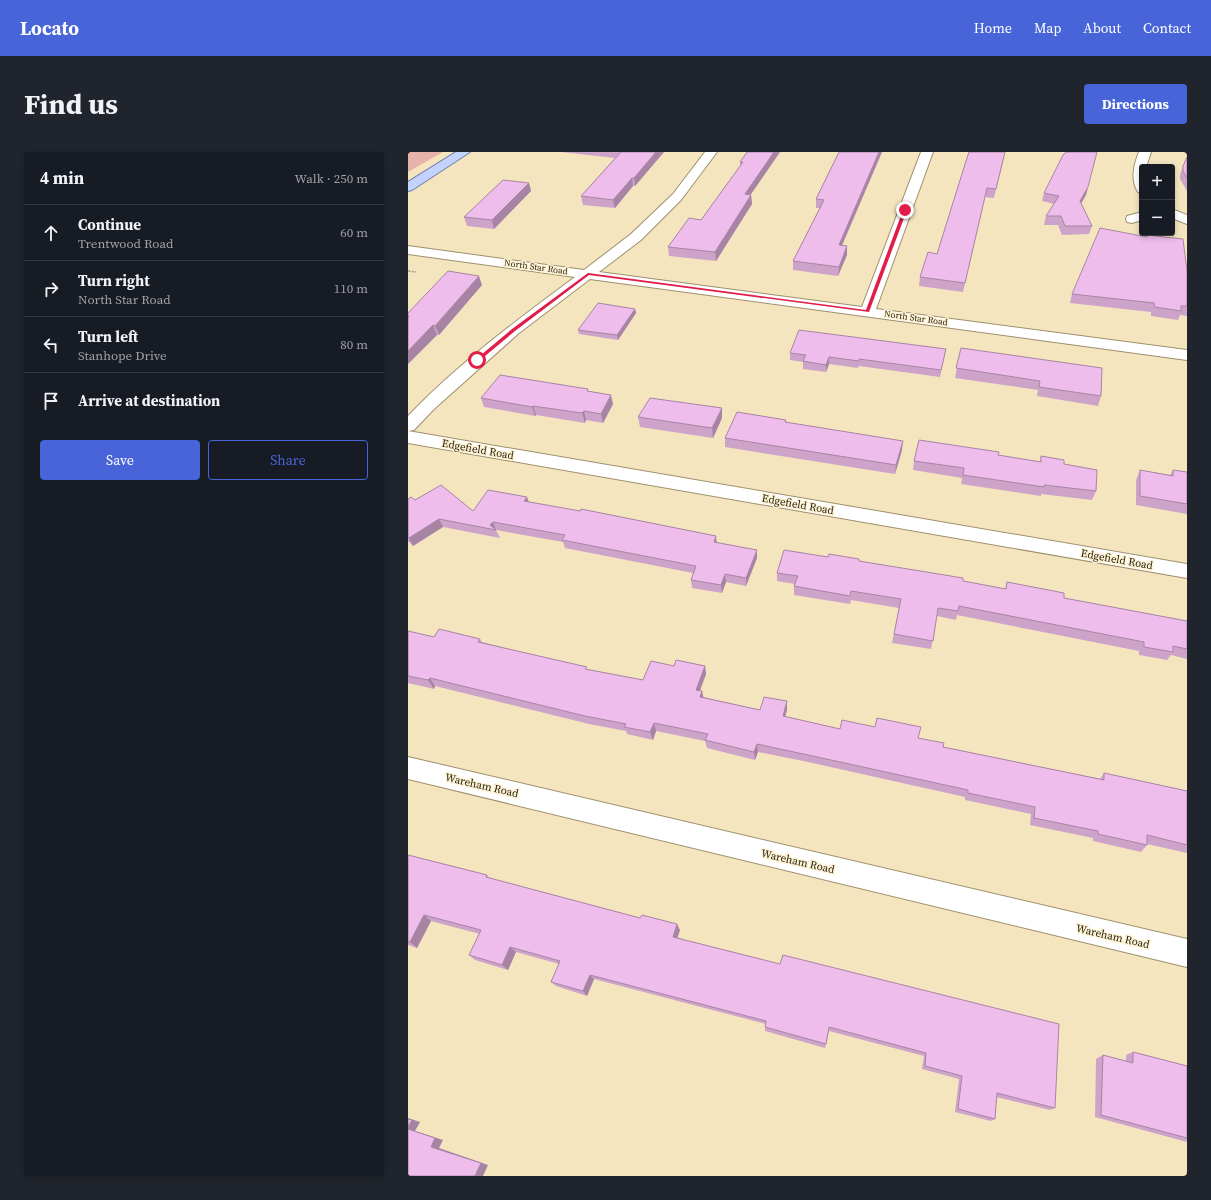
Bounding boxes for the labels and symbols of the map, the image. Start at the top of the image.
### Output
route end [896,201,914,219]
street label: North Star Road [503,257,569,277]
street label: North Star Road [883,308,949,328]
route start [468,351,486,369]
street label: Edgefield Road [441,436,516,463]
street label: Edgefield Road [761,491,836,518]
street label: Edgefield Road [1080,546,1155,573]
street label: Wareham Road [444,770,521,801]
street label: Wareham Road [760,846,837,877]
street label: Wareham Road [1075,921,1152,952]

